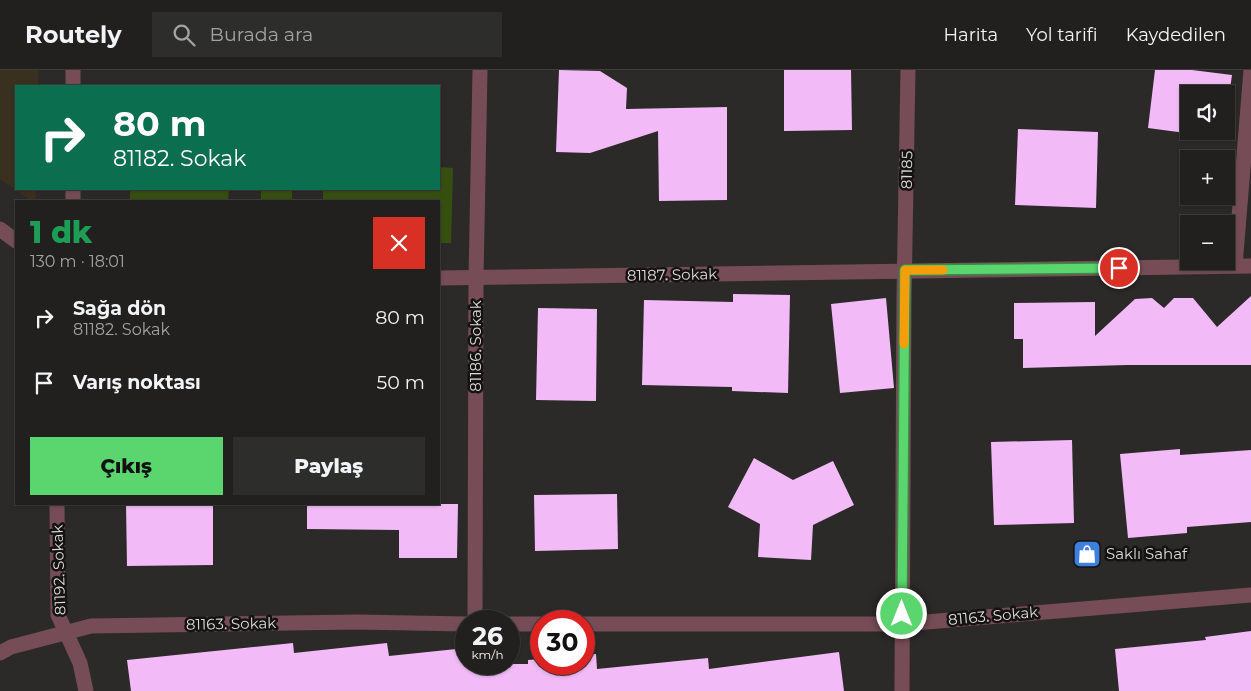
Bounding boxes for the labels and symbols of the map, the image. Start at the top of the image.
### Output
street label: 81185 [897,151,916,189]
pin [1098,247,1140,289]
street label: 81187. Sokak [627,264,717,285]
street label: 81186. Sokak [466,300,485,392]
street label: 81192. Sokak [47,524,70,616]
shop icon: Saklı Sahaf [1072,539,1102,569]
place label: Saklı Sahaf [1106,544,1188,563]
position arrow [875,587,927,639]
street label: 81163. Sokak [947,602,1039,629]
speed limit sign: 30 [530,610,595,675]
street label: 81163. Sokak [186,613,276,634]

